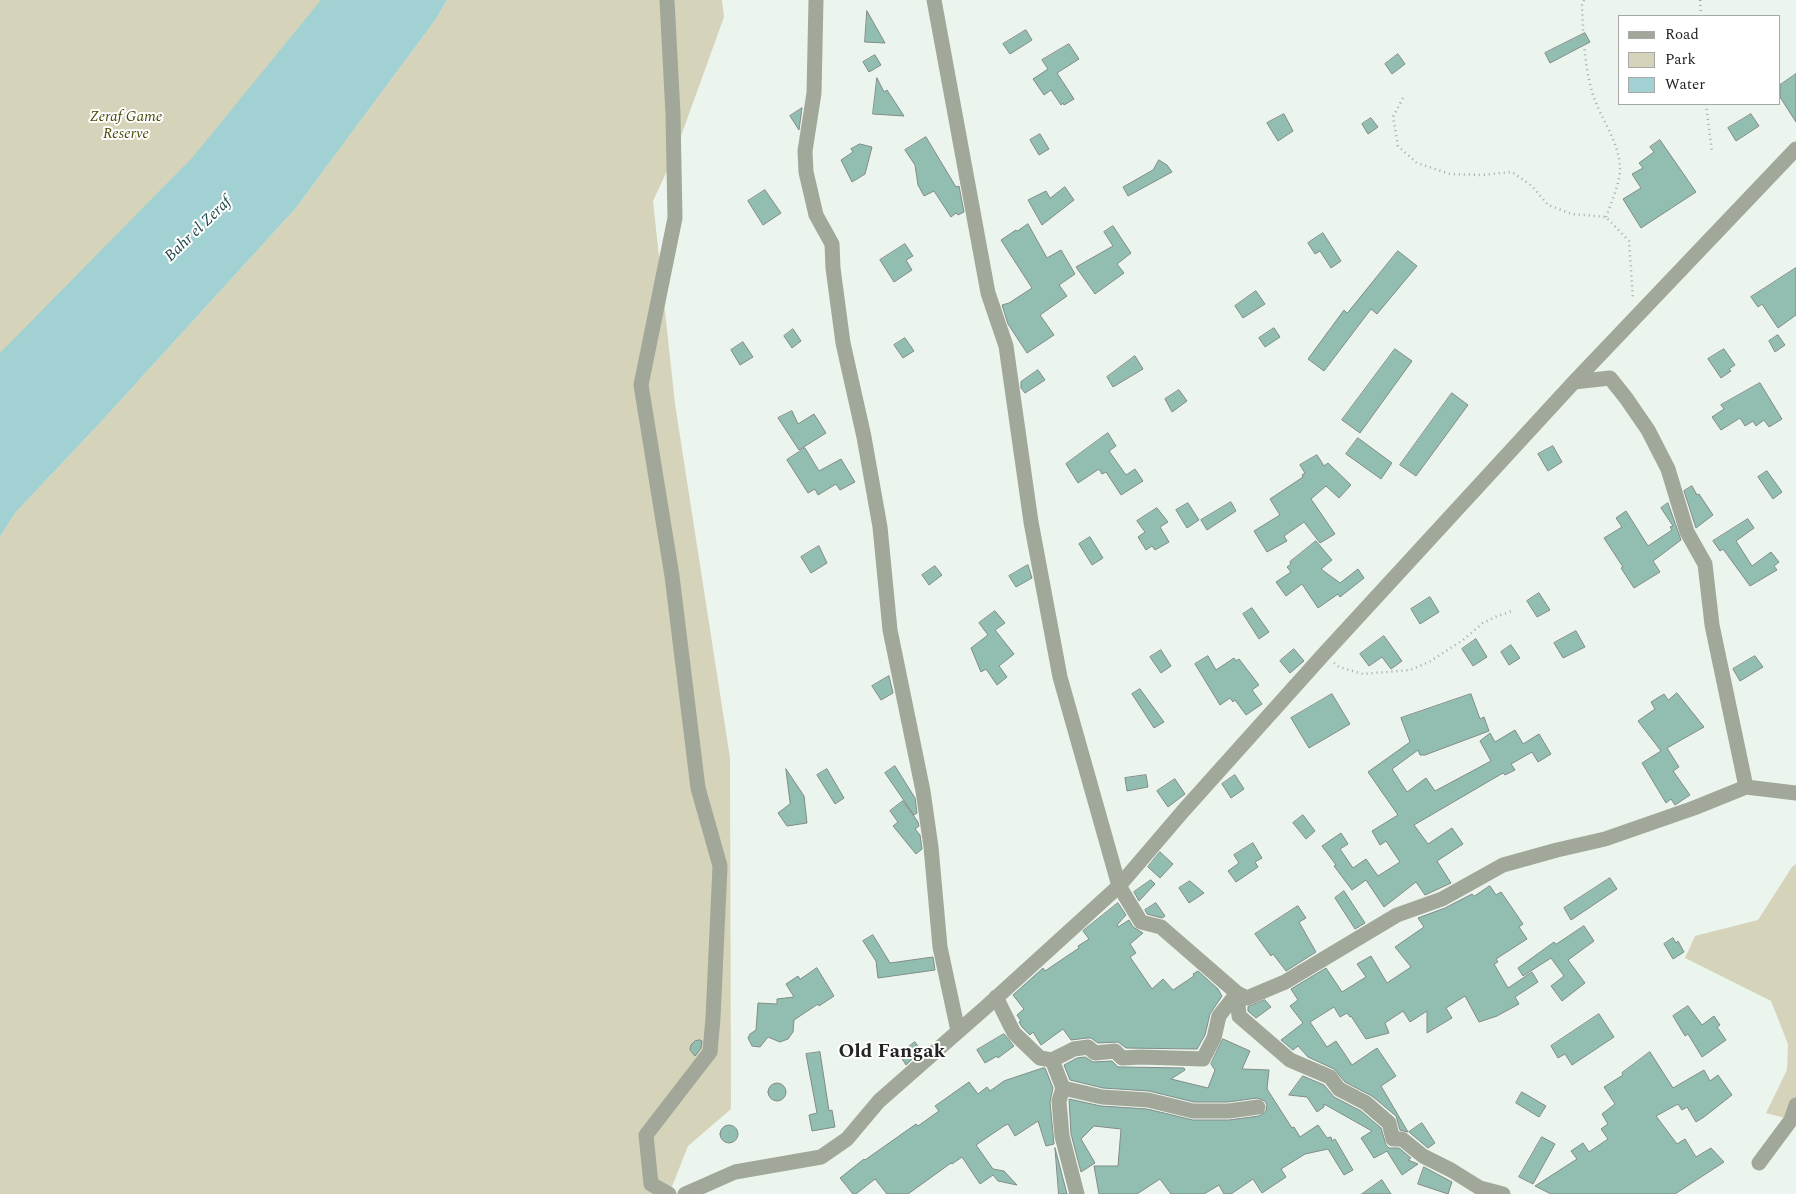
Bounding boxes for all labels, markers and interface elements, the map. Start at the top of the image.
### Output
legend [1618,15,1781,105]
text: Road [1665,23,1699,46]
text: Park [1665,48,1696,71]
text: Water [1665,73,1705,96]
park label: Zeraf Game Reserve [90,109,162,144]
water label: Bahr el Zeraf [162,193,236,267]
district label: Old Fangak [839,1041,945,1065]

